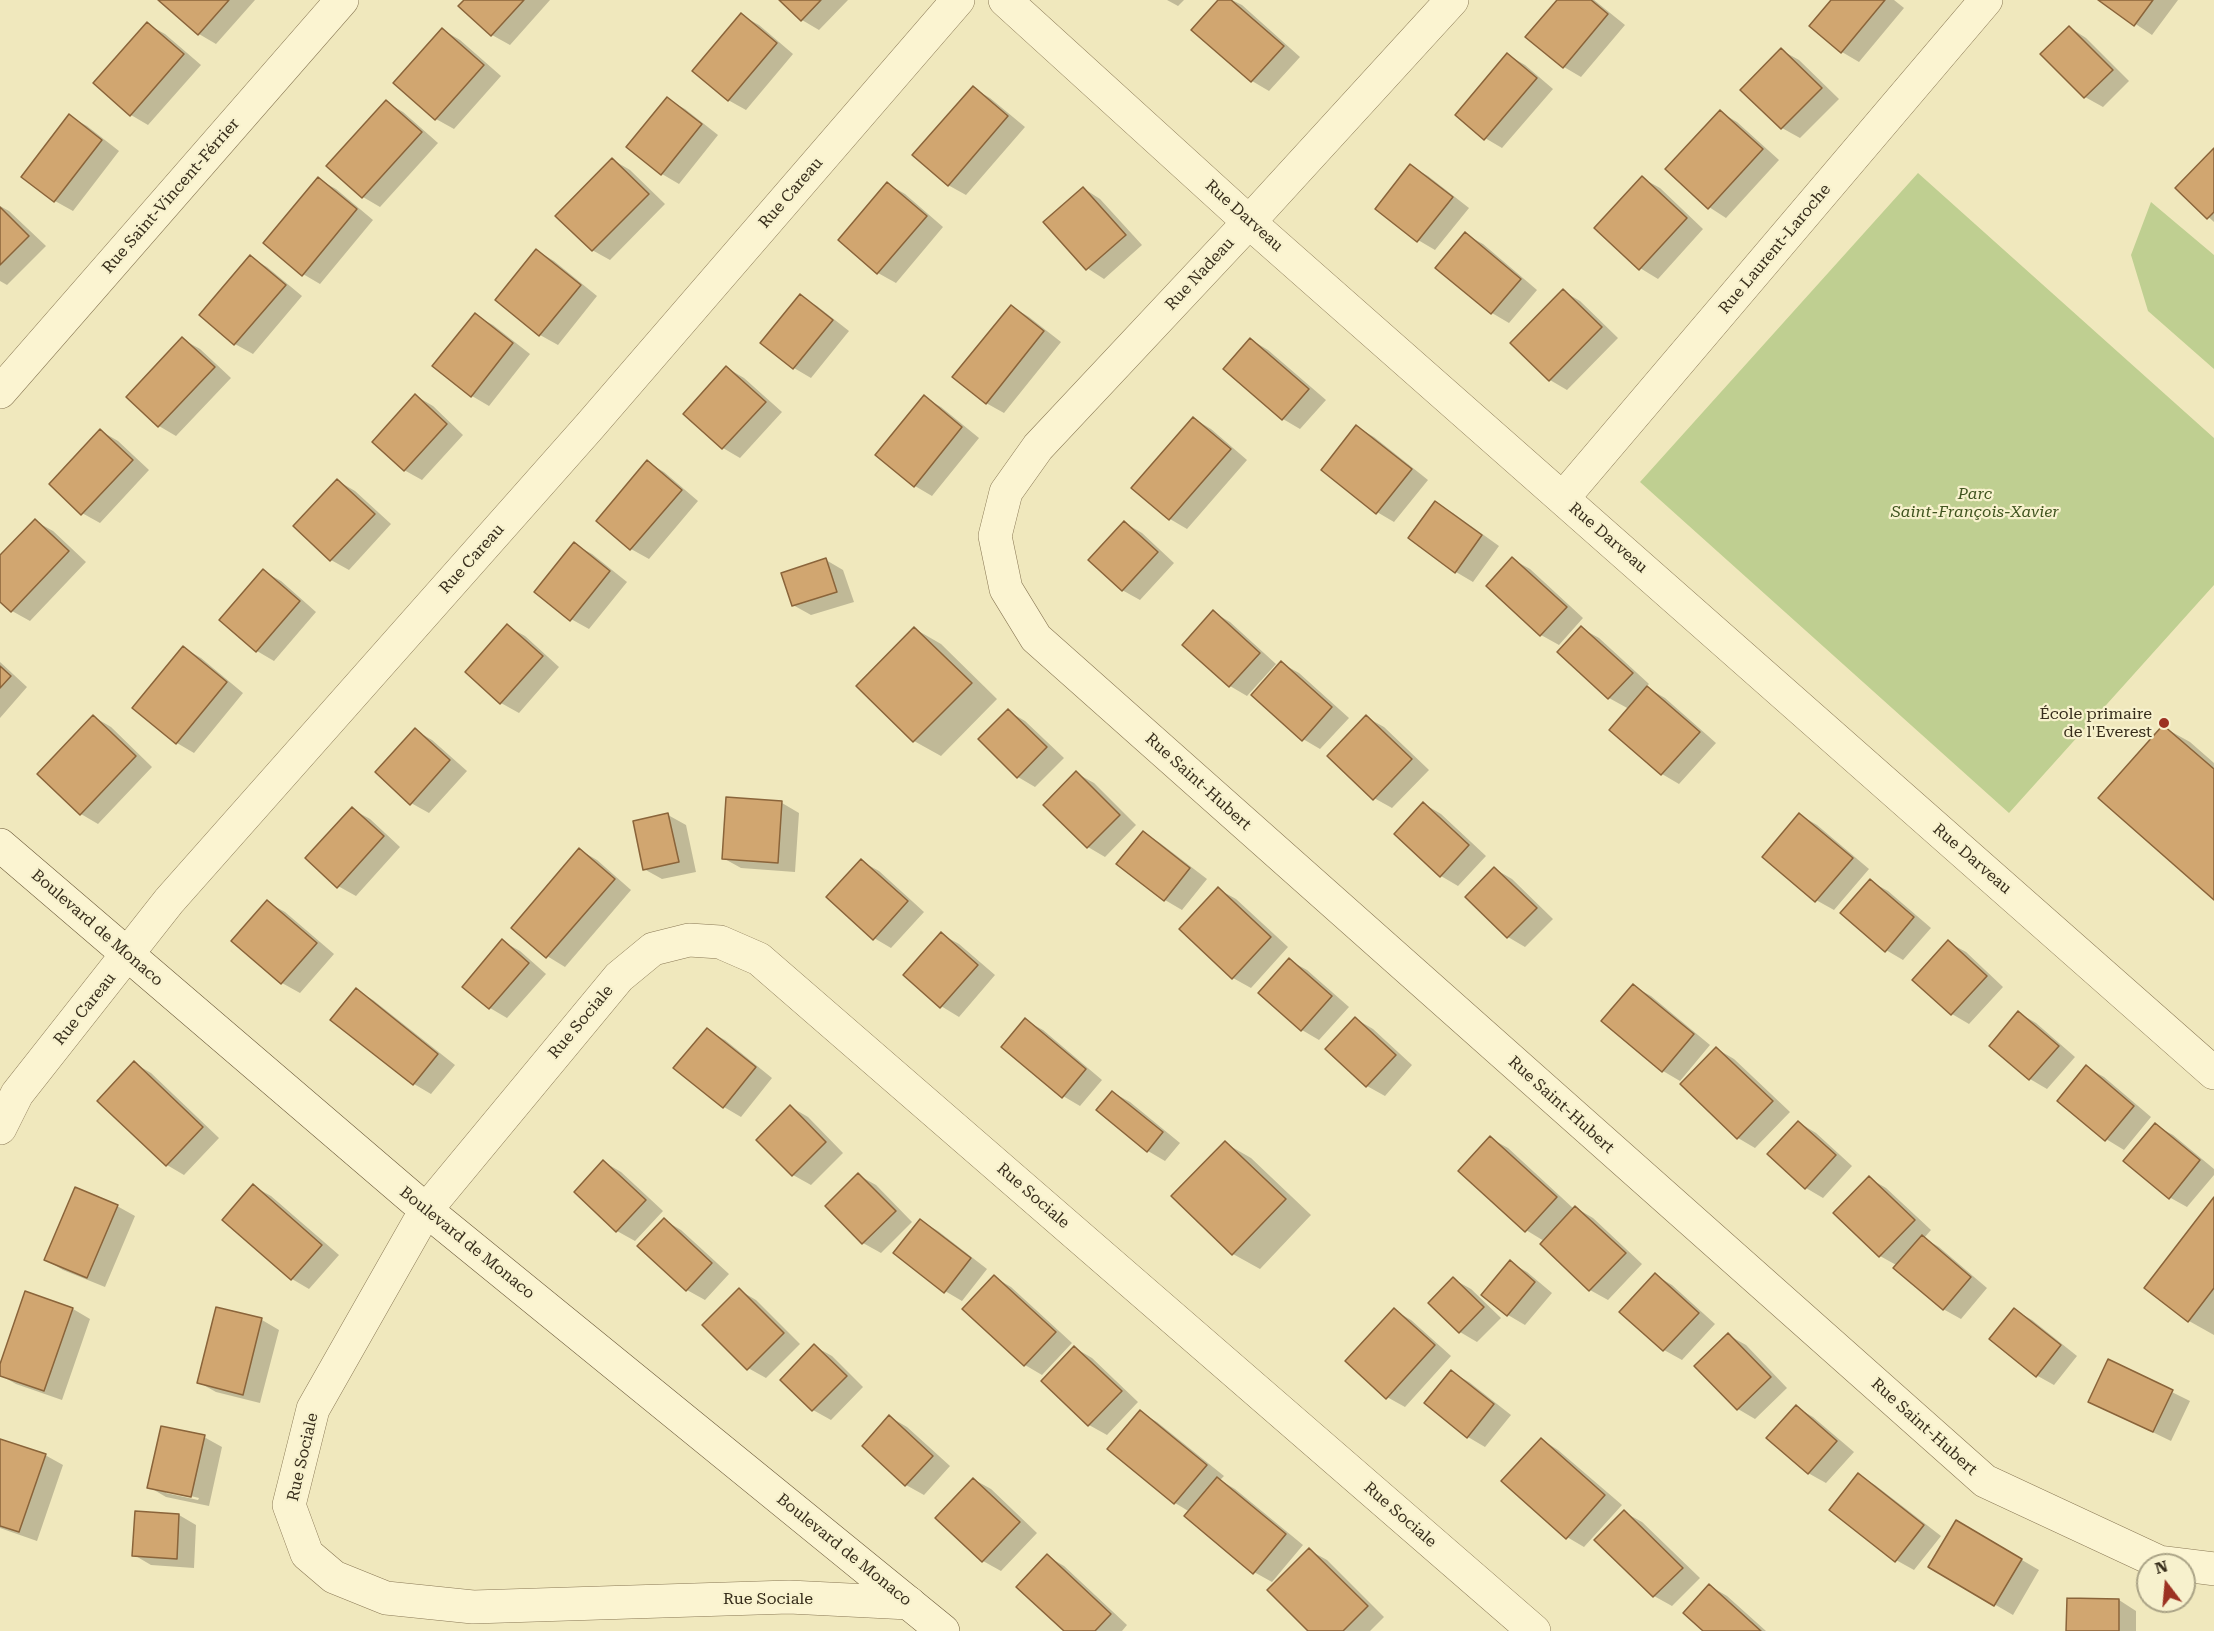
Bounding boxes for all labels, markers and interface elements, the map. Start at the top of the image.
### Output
street label: Rue Saint-Vincent-Férrier [98,115,244,277]
street label: Rue Careau [755,154,827,232]
street label: Rue Darveau [1201,176,1287,256]
street label: Rue Laurent-Laroche [1715,180,1835,318]
street label: Rue Nadeau [1162,234,1238,314]
park label: Parc Saint-François-Xavier [1891,484,2059,522]
street label: Rue Darveau [1565,499,1651,577]
street label: Rue Careau [436,520,508,598]
place label: École primaire de l'Everest [2039,704,2152,742]
marker: École primaire de l'Everest [2157,716,2171,730]
street label: Rue Saint-Hubert [1141,729,1255,835]
street label: Rue Darveau [1929,820,2015,898]
street label: Boulevard de Monaco [27,866,167,990]
street label: Rue Careau [50,969,120,1049]
street label: Rue Sociale [545,981,617,1063]
street label: Rue Saint-Hubert [1504,1052,1618,1158]
street label: Rue Sociale [993,1159,1073,1233]
street label: Boulevard de Monaco [396,1183,538,1303]
street label: Rue Saint-Hubert [1867,1374,1981,1480]
street label: Rue Sociale [284,1411,322,1503]
street label: Rue Sociale [1360,1478,1440,1552]
street label: Boulevard de Monaco [773,1490,915,1610]
north arrow [2136,1553,2196,1613]
text: N [2153,1556,2170,1578]
street label: Rue Sociale [723,1589,813,1609]

